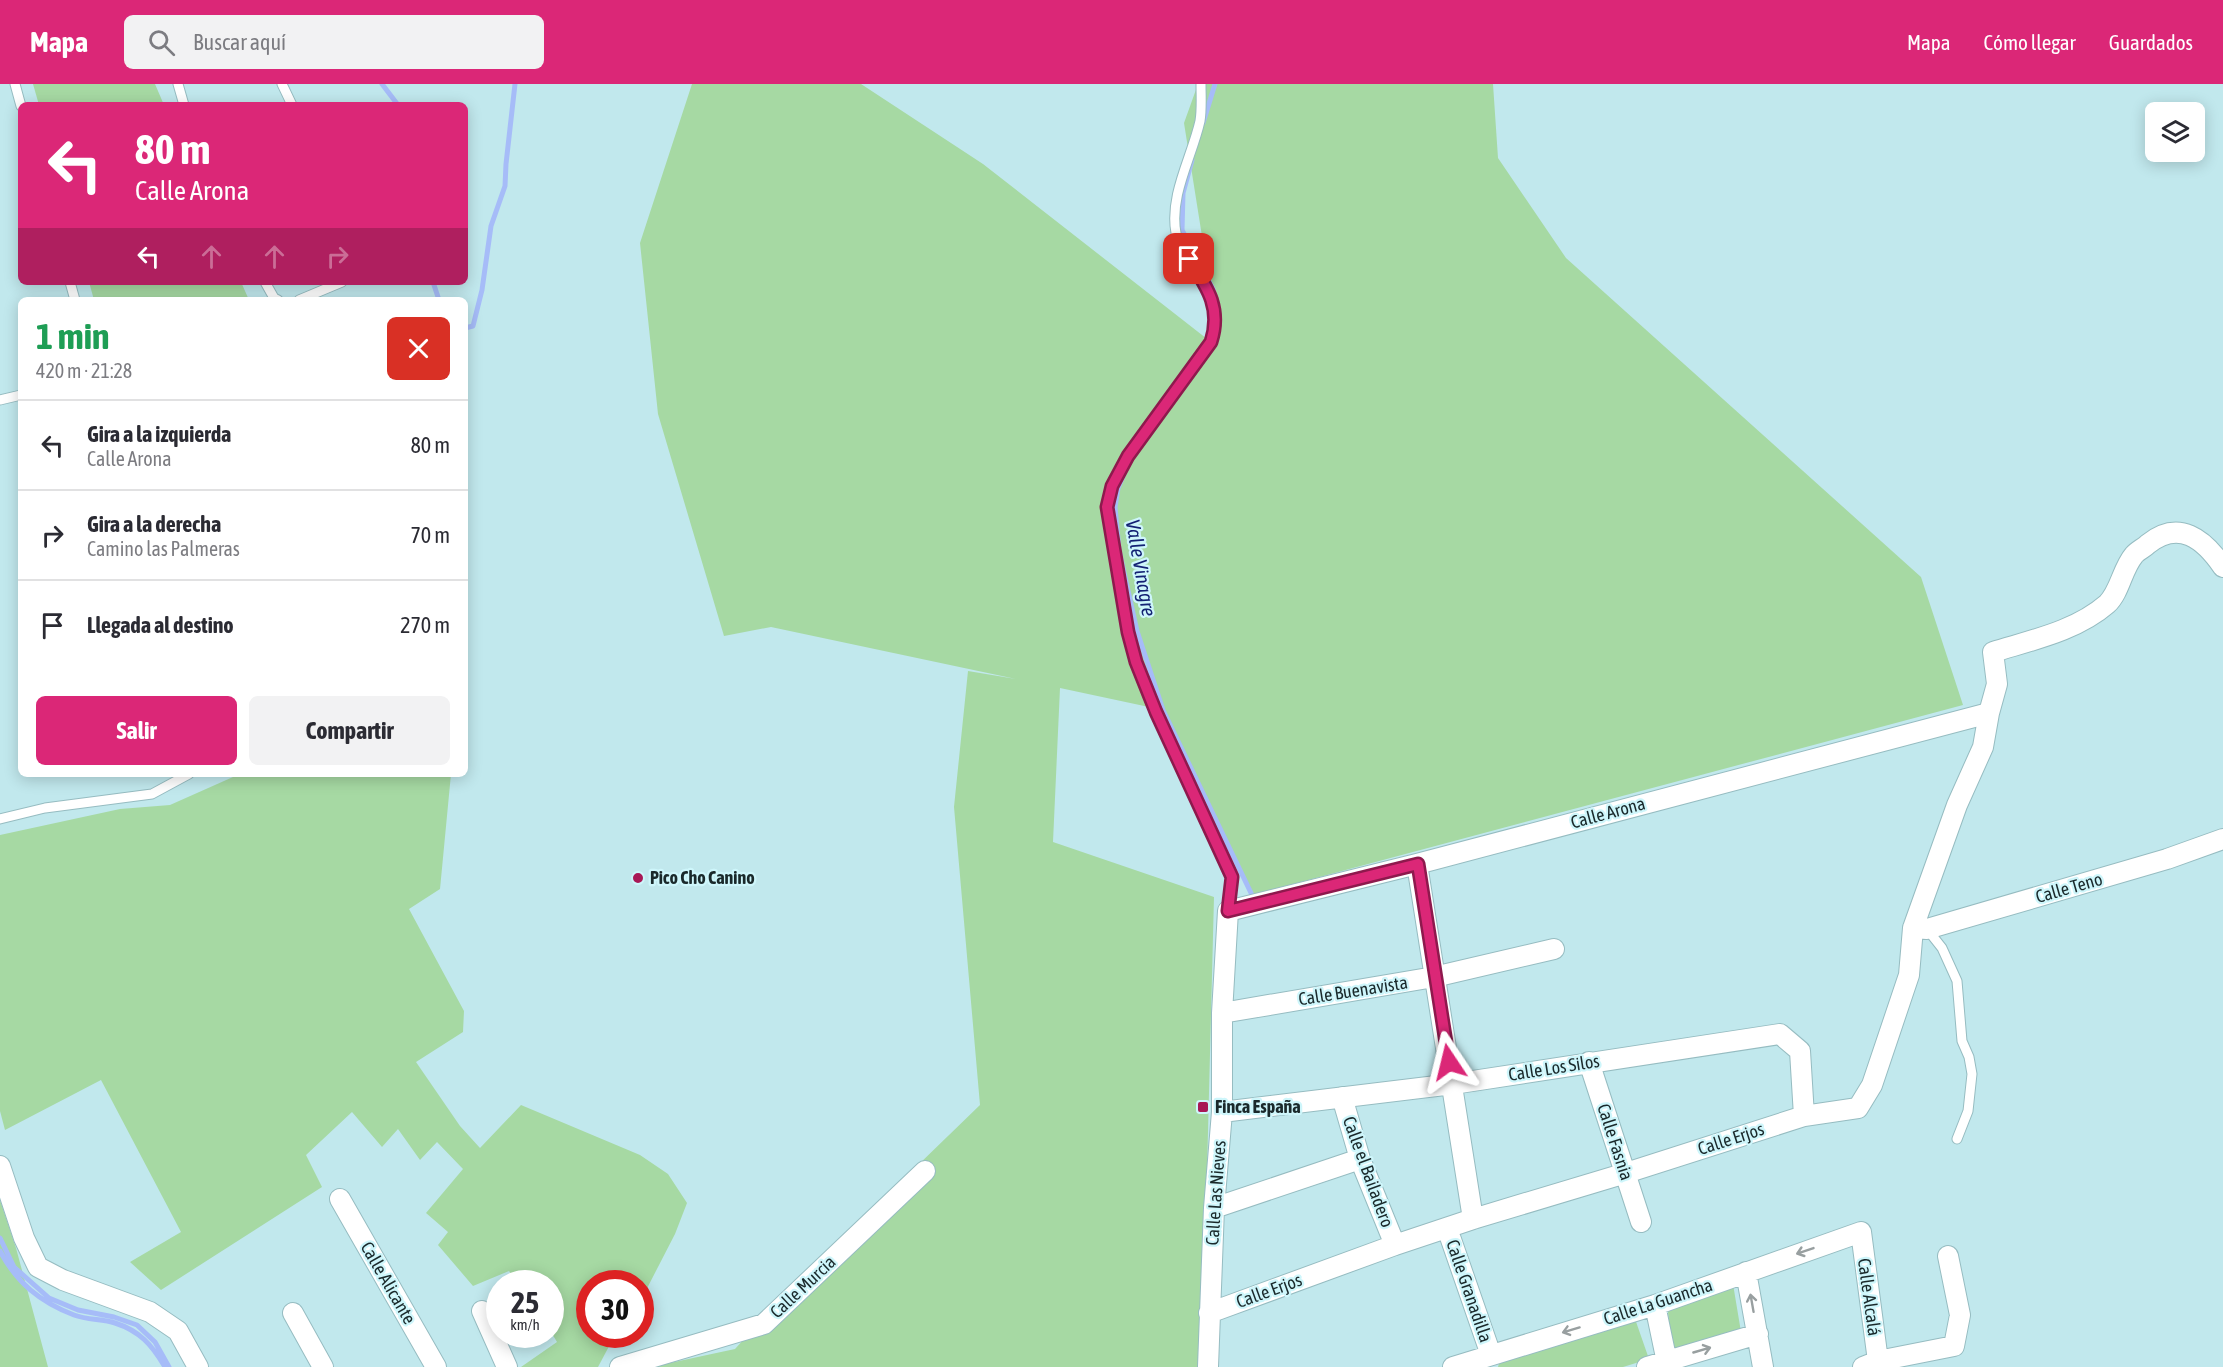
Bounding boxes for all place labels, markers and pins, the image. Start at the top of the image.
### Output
pin [1163,233,1214,284]
place label: Pico Cho Canino [650,867,755,888]
marker: Pico Cho Canino [631,871,645,885]
place label: Finca España [1215,1096,1301,1117]
marker: Finca España [1196,1100,1210,1114]

